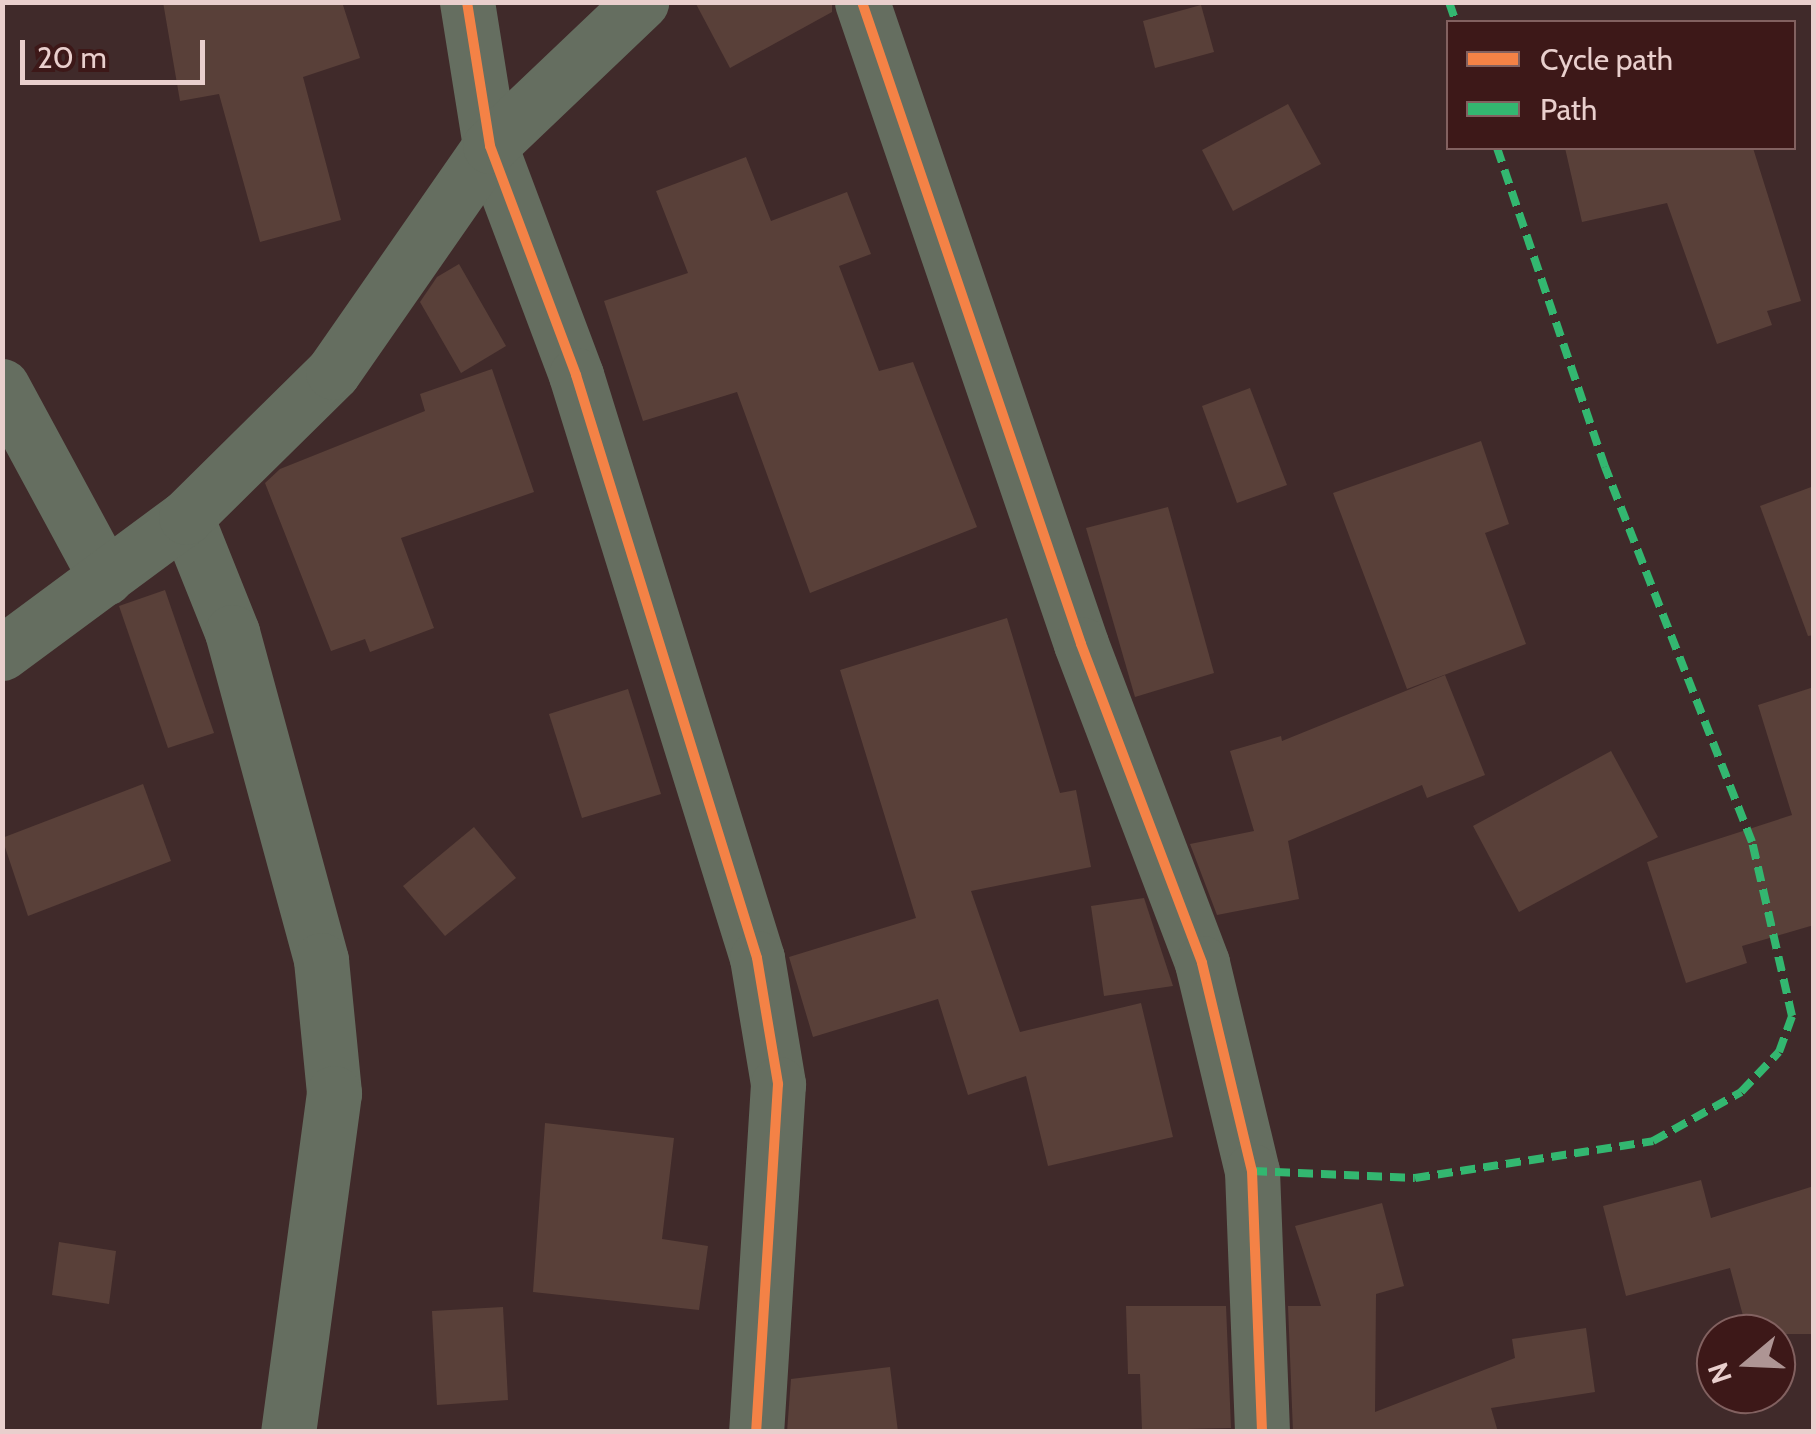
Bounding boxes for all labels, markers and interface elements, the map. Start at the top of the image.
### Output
scale bar [25,20,210,82]
legend [1446,20,1796,150]
text: 20 m [37,39,107,76]
text: Cycle path [1540,41,1673,78]
text: Path [1540,91,1597,128]
north arrow [1696,1314,1796,1414]
text: N [1700,1358,1739,1388]

